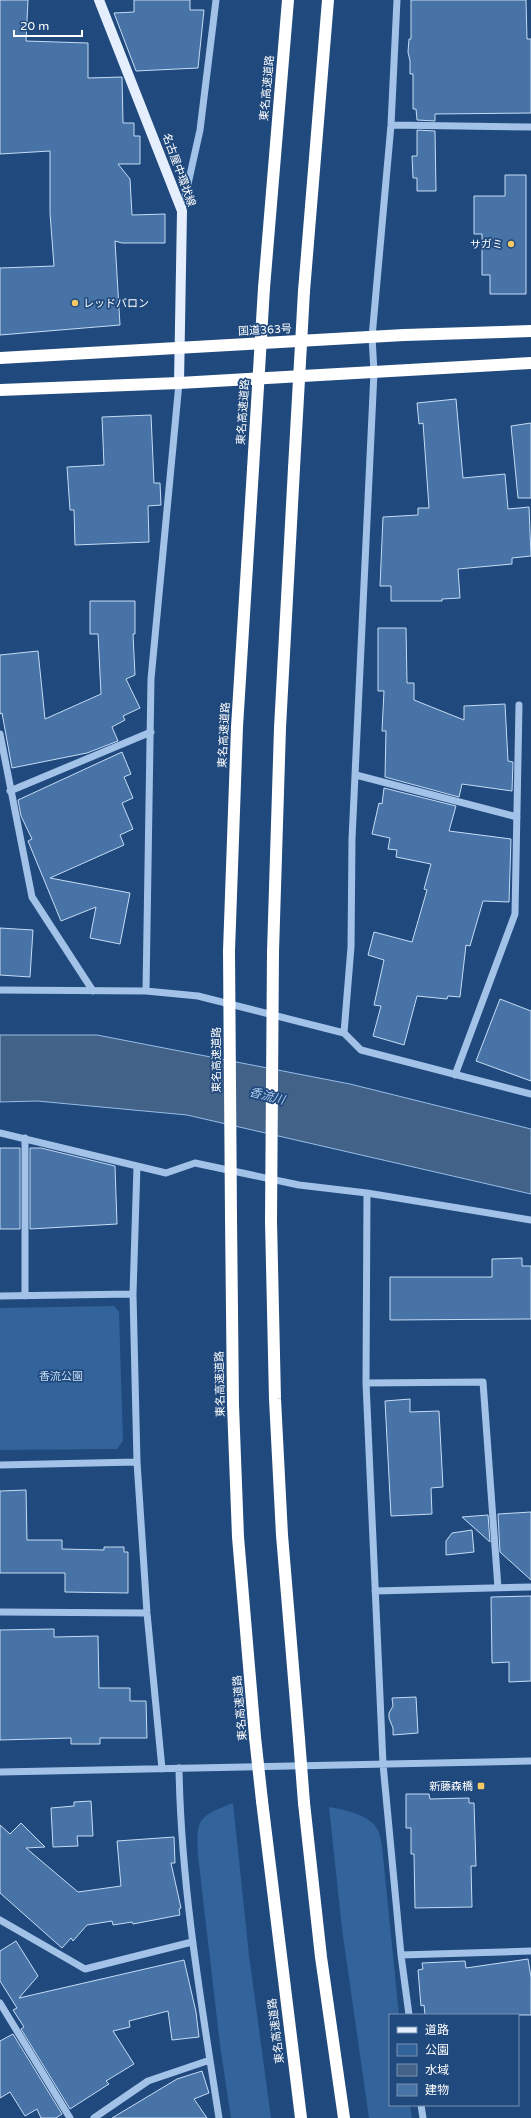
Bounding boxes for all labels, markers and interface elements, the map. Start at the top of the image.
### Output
scale bar [14,12,82,38]
text: 20 m [20,19,49,33]
street label: 東名高速道路 [258,55,276,121]
street label: 名古屋中環状線 [160,132,198,208]
place label: サガミ [470,238,503,251]
marker: サガミ [506,239,516,249]
place label: レッドバロン [83,297,149,310]
marker: レッドバロン [70,298,80,308]
street label: 国道363号 [238,322,292,338]
street label: 東名高速道路 [234,379,252,445]
street label: 東名高速道路 [216,702,232,768]
street label: 東名高速道路 [210,1027,223,1093]
water label: 香流川 [248,1085,288,1108]
street label: 東名高速道路 [213,1351,227,1417]
park label: 香流公園 [39,1370,83,1383]
street label: 東名高速道路 [231,1675,249,1741]
place label: 新藤森橋 [429,1780,473,1793]
marker: 新藤森橋 [476,1781,486,1791]
street label: 東名高速道路 [266,1997,286,2065]
legend [389,2014,519,2106]
text: 道路 [425,2023,449,2037]
text: 公園 [425,2043,449,2057]
text: 水域 [425,2063,449,2077]
text: 建物 [425,2083,449,2097]

